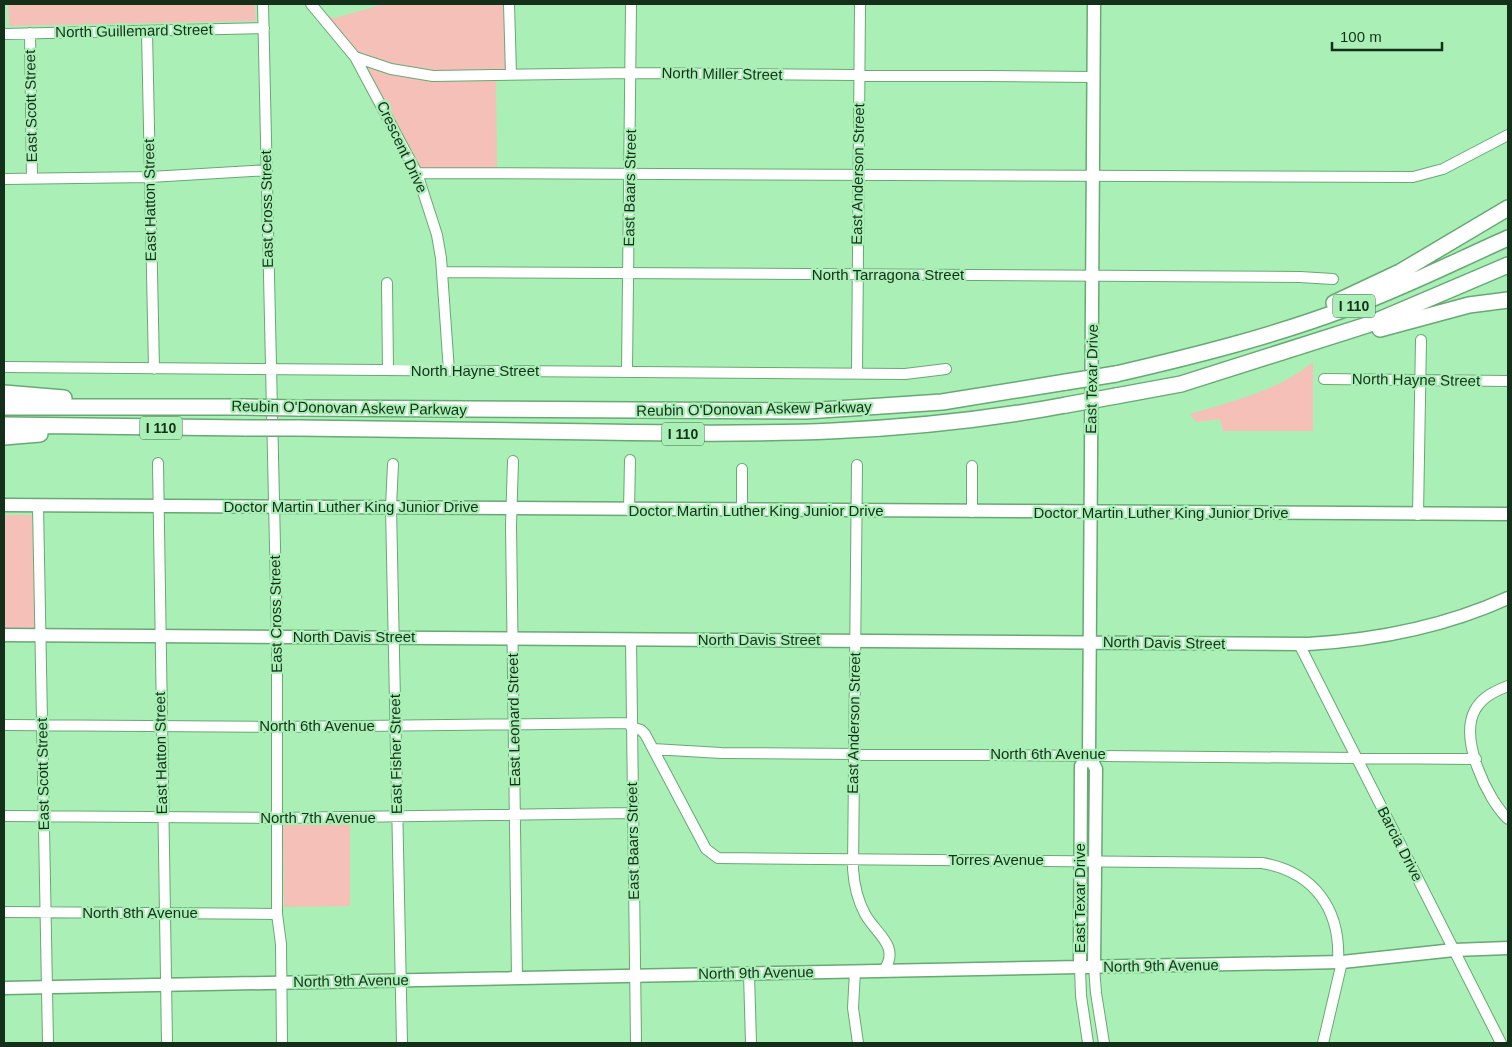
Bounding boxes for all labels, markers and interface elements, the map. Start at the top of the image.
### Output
scale bar [1332,20,1442,52]
street label: North Guillemard Street [55,21,214,40]
text: 100 m [1340,28,1382,45]
street label: East Scott Street [21,49,40,162]
street label: North Miller Street [661,64,783,83]
street label: Crescent Drive [374,98,431,195]
street label: East Anderson Street [848,102,867,245]
street label: East Baars Street [620,128,639,247]
street label: East Hatton Street [140,138,159,261]
street label: East Cross Street [257,149,276,268]
street label: North Tarragona Street [812,266,965,283]
road number: I 110 [1333,294,1375,318]
street label: East Texar Drive [1082,324,1101,434]
street label: North Hayne Street [411,362,540,379]
street label: North Hayne Street [1352,370,1481,389]
street label: Reubin O'Donovan Askew Parkway [231,397,467,418]
street label: Reubin O'Donovan Askew Parkway [636,398,872,419]
road number: I 110 [140,416,182,439]
road number: I 110 [662,422,704,446]
street label: Doctor Martin Luther King Junior Drive [223,498,479,515]
street label: Doctor Martin Luther King Junior Drive [628,502,884,519]
street label: Doctor Martin Luther King Junior Drive [1033,504,1289,521]
street label: East Cross Street [266,554,285,673]
street label: North Davis Street [293,628,416,645]
street label: North Davis Street [698,631,821,648]
street label: North Davis Street [1103,633,1226,652]
street label: East Anderson Street [844,651,863,794]
street label: East Leonard Street [504,652,523,787]
street label: East Hatton Street [151,691,170,814]
street label: East Fisher Street [386,693,405,814]
street label: East Scott Street [33,717,52,830]
street label: North 6th Avenue [259,717,375,734]
street label: North 6th Avenue [990,745,1106,762]
street label: East Baars Street [623,781,642,900]
street label: Barcia Drive [1374,804,1427,884]
street label: North 7th Avenue [260,809,376,826]
street label: East Texar Drive [1071,843,1088,953]
street label: Torres Avenue [948,851,1044,868]
street label: North 8th Avenue [82,904,198,921]
street label: North 9th Avenue [1103,956,1219,975]
street label: North 9th Avenue [698,963,814,982]
street label: North 9th Avenue [293,971,409,990]

